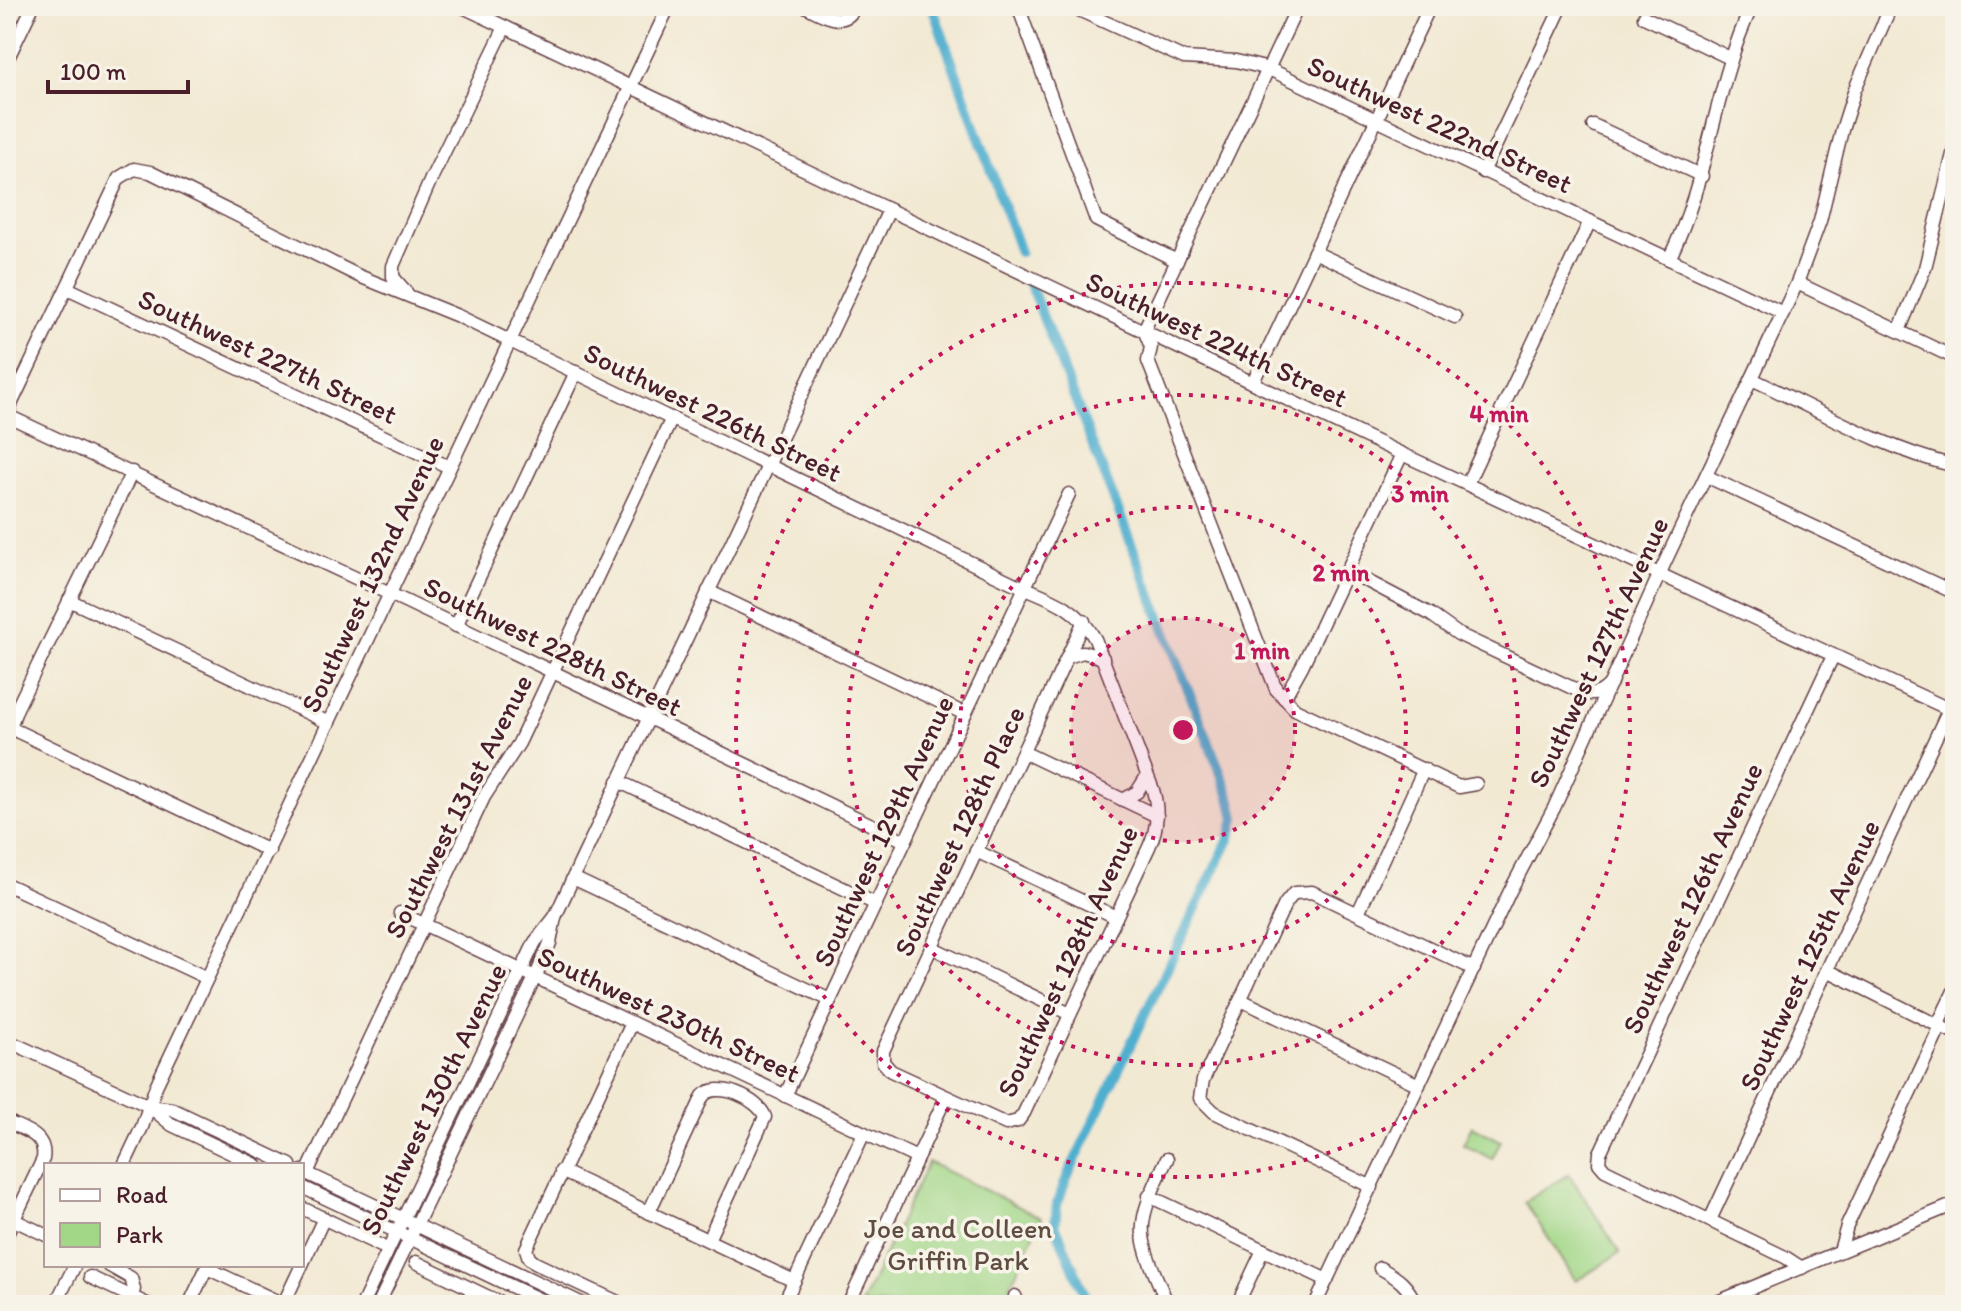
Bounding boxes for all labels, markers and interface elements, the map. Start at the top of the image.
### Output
scale bar [48,44,188,94]
street label: Southwest 222nd Street [1302,48,1578,200]
text: 100 m [60,57,126,86]
street label: Southwest 224th Street [1081,263,1353,415]
street label: Southwest 227th Street [133,281,403,431]
street label: Southwest 226th Street [579,335,847,489]
text: 4 min [1470,399,1529,428]
street label: Southwest 132nd Avenue [293,430,451,718]
text: 3 min [1391,479,1449,508]
street label: Southwest 127th Avenue [1520,511,1676,793]
text: 2 min [1312,558,1370,587]
street label: Southwest 228th Street [418,569,688,723]
text: 1 min [1234,636,1290,665]
street label: Southwest 131st Avenue [377,668,539,944]
street label: Southwest 129th Avenue [805,690,961,972]
street label: Southwest 128th Place [886,701,1032,961]
centre of rings [1169,716,1197,744]
street label: Southwest 126th Avenue [1614,757,1770,1039]
street label: Southwest 125th Avenue [1731,814,1887,1096]
street label: Southwest 128th Avenue [989,820,1145,1102]
street label: Southwest 230th Street [532,938,806,1090]
street label: Southwest 130th Avenue [352,957,514,1241]
legend [44,1163,304,1267]
text: Road [116,1180,168,1209]
park label: Joe and Colleen Griffin Park [864,1211,1052,1277]
text: Park [116,1220,163,1249]

